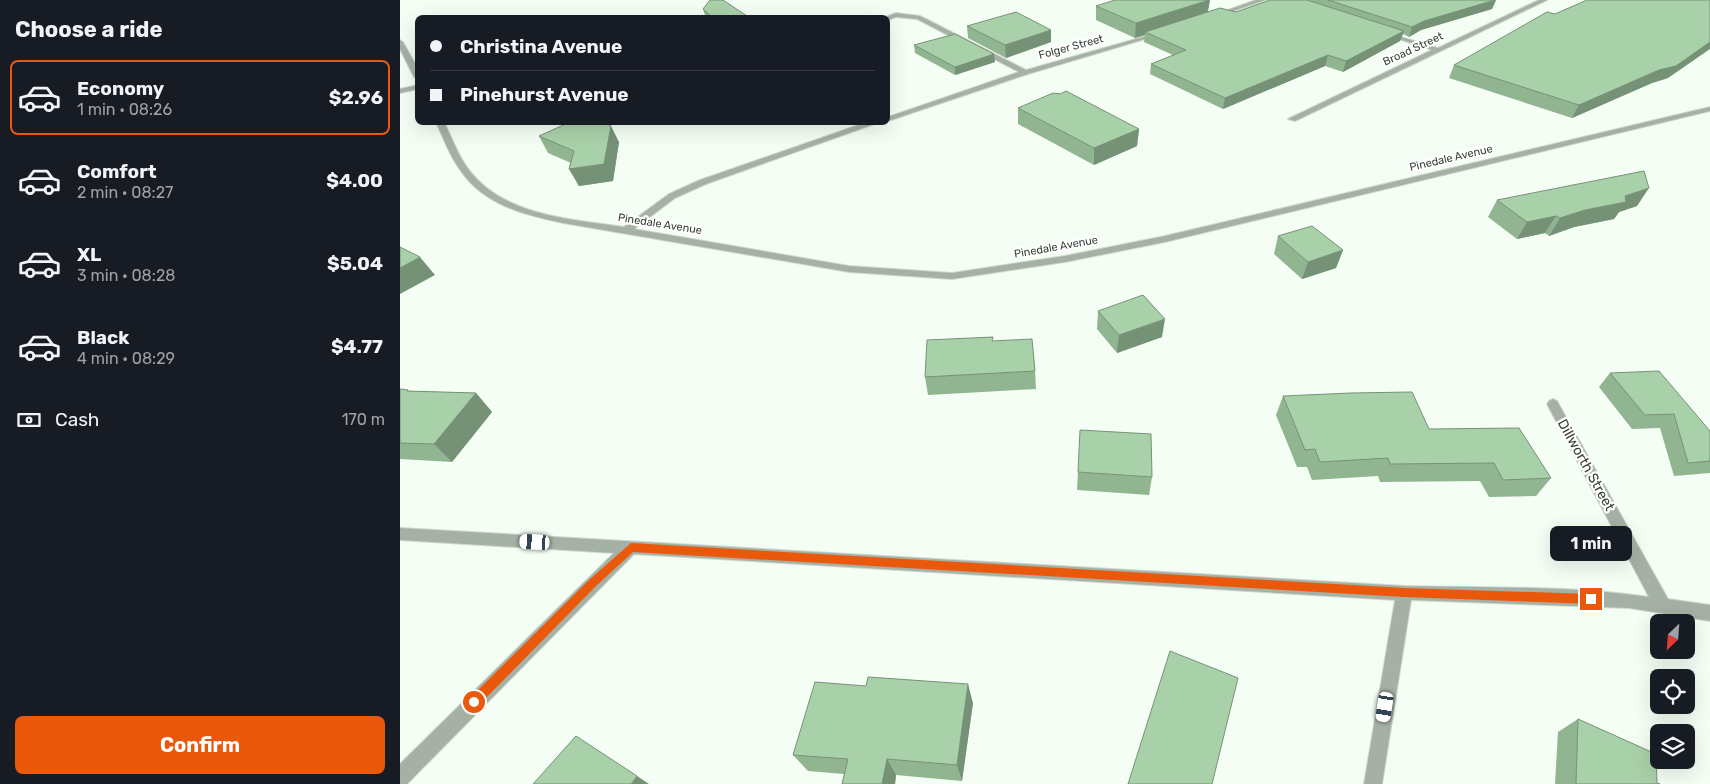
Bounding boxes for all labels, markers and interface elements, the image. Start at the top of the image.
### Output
text: Choose a ride [15,16,162,43]
street label: Broad Street [1381,29,1446,69]
street label: Folger Street [1037,32,1105,62]
text: Christina Avenue [460,35,622,58]
icon: car [17,75,62,120]
text: Economy [77,77,164,100]
text: Pinehurst Avenue [460,83,629,106]
text: $2.96 [329,86,383,109]
text: 1 min · 08:26 [77,100,172,119]
street label: Pinedale Avenue [1408,142,1494,174]
icon: car [17,158,62,203]
text: Comfort [77,160,157,183]
text: $4.00 [326,169,383,192]
text: 2 min · 08:27 [77,183,173,202]
street label: Pinedale Avenue [617,211,703,237]
street label: Pinedale Avenue [1013,233,1099,261]
icon: car [17,241,62,286]
text: XL [77,243,101,266]
text: $5.04 [327,252,383,275]
text: 3 min · 08:28 [77,266,175,285]
icon: car [17,324,62,369]
text: Black [77,326,129,349]
text: $4.77 [331,335,383,358]
text: 4 min · 08:29 [77,349,175,368]
icon: cash [15,406,43,434]
text: Cash [55,408,99,431]
text: 170 m [342,410,385,429]
street label: Dillworth Street [1554,416,1618,514]
callout: 1 min [1550,526,1632,562]
car [519,534,550,550]
text: 1 min [1571,534,1611,553]
route end [1580,588,1602,610]
north arrow [1650,614,1695,659]
map controls [1650,614,1695,769]
button: locate [1650,669,1695,714]
route start [463,691,485,713]
car [1375,691,1394,723]
button: Confirm [15,716,385,774]
button: layers [1650,724,1695,769]

